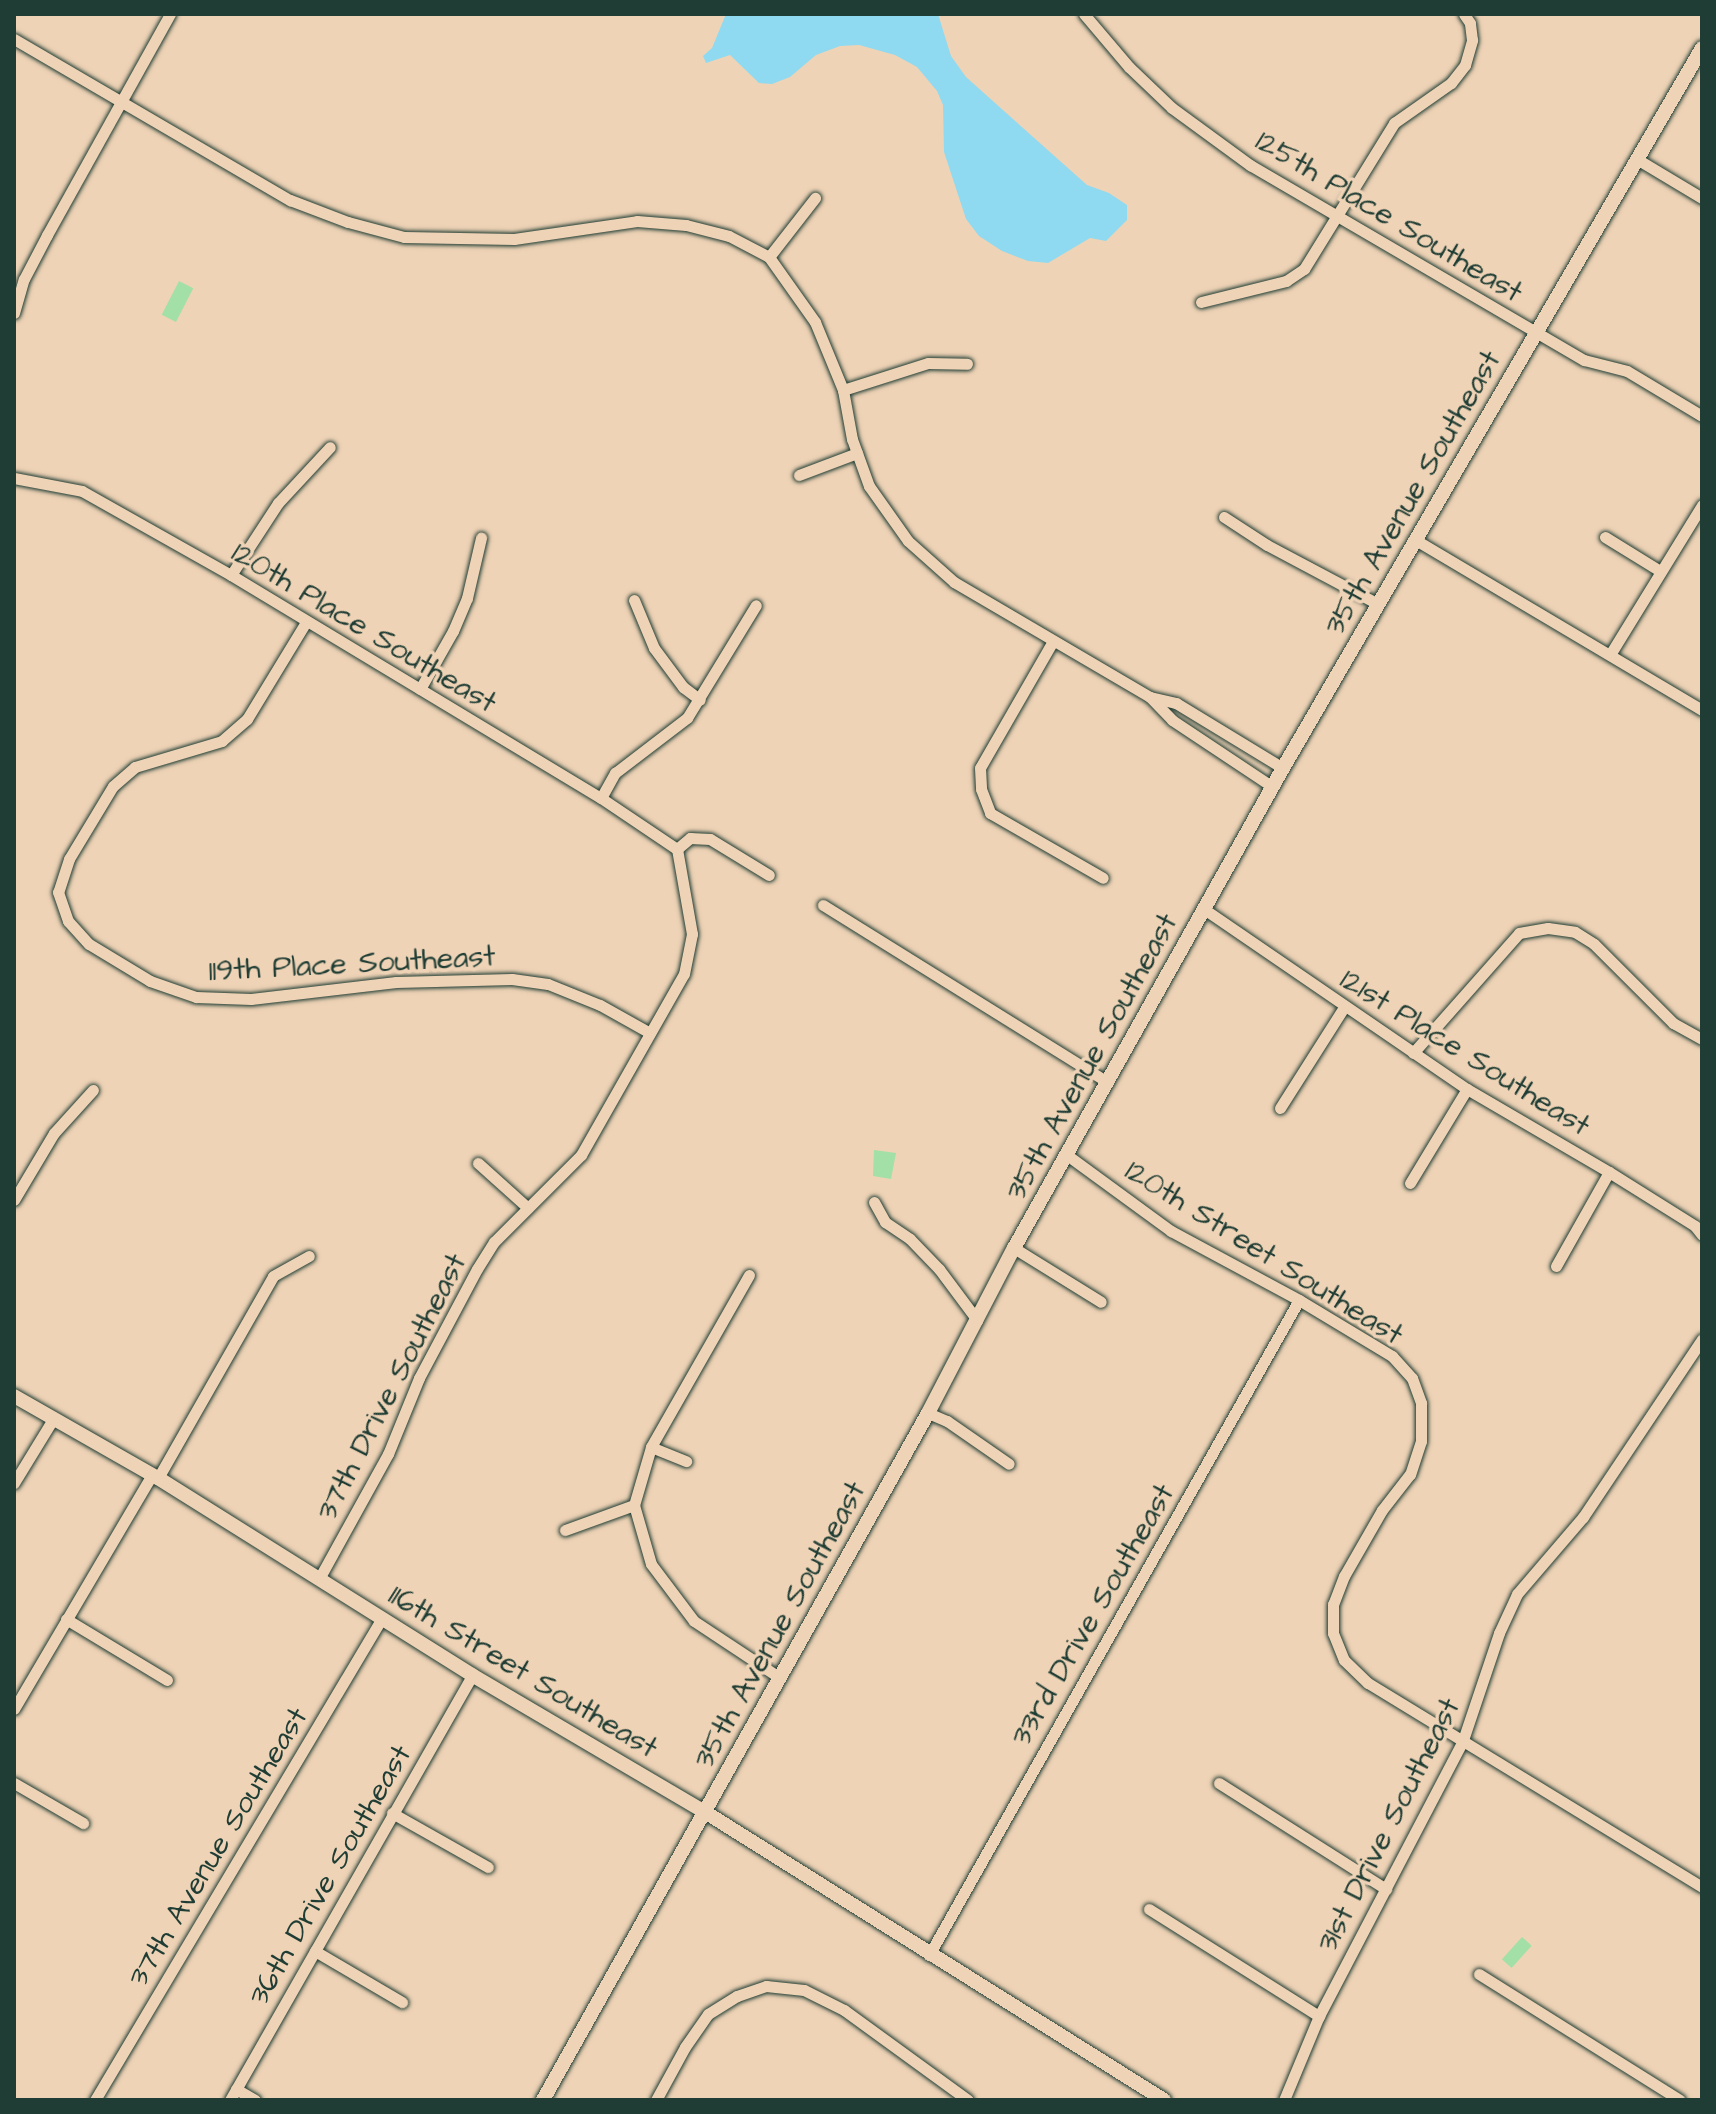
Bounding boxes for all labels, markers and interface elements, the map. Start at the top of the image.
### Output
street label: 125th Place Southeast [1249,123,1529,311]
street label: 35th Avenue Southeast [1317,345,1509,641]
street label: 120th Place Southeast [225,535,503,721]
street label: 35th Avenue Southeast [998,907,1186,1207]
street label: 119th Place Southeast [208,939,496,989]
street label: 121st Place Southeast [1334,962,1596,1144]
street label: 120th Street Southeast [1119,1153,1409,1353]
street label: 37th Drive Southeast [309,1248,475,1526]
street label: 35th Avenue Southeast [686,1475,874,1775]
street label: 33rd Drive Southeast [1003,1478,1183,1752]
street label: 116th Street Southeast [382,1577,664,1767]
street label: 31st Drive Southeast [1309,1692,1469,1958]
street label: 37th Avenue Southeast [120,1701,316,1993]
street label: 36th Drive Southeast [241,1738,419,2012]

